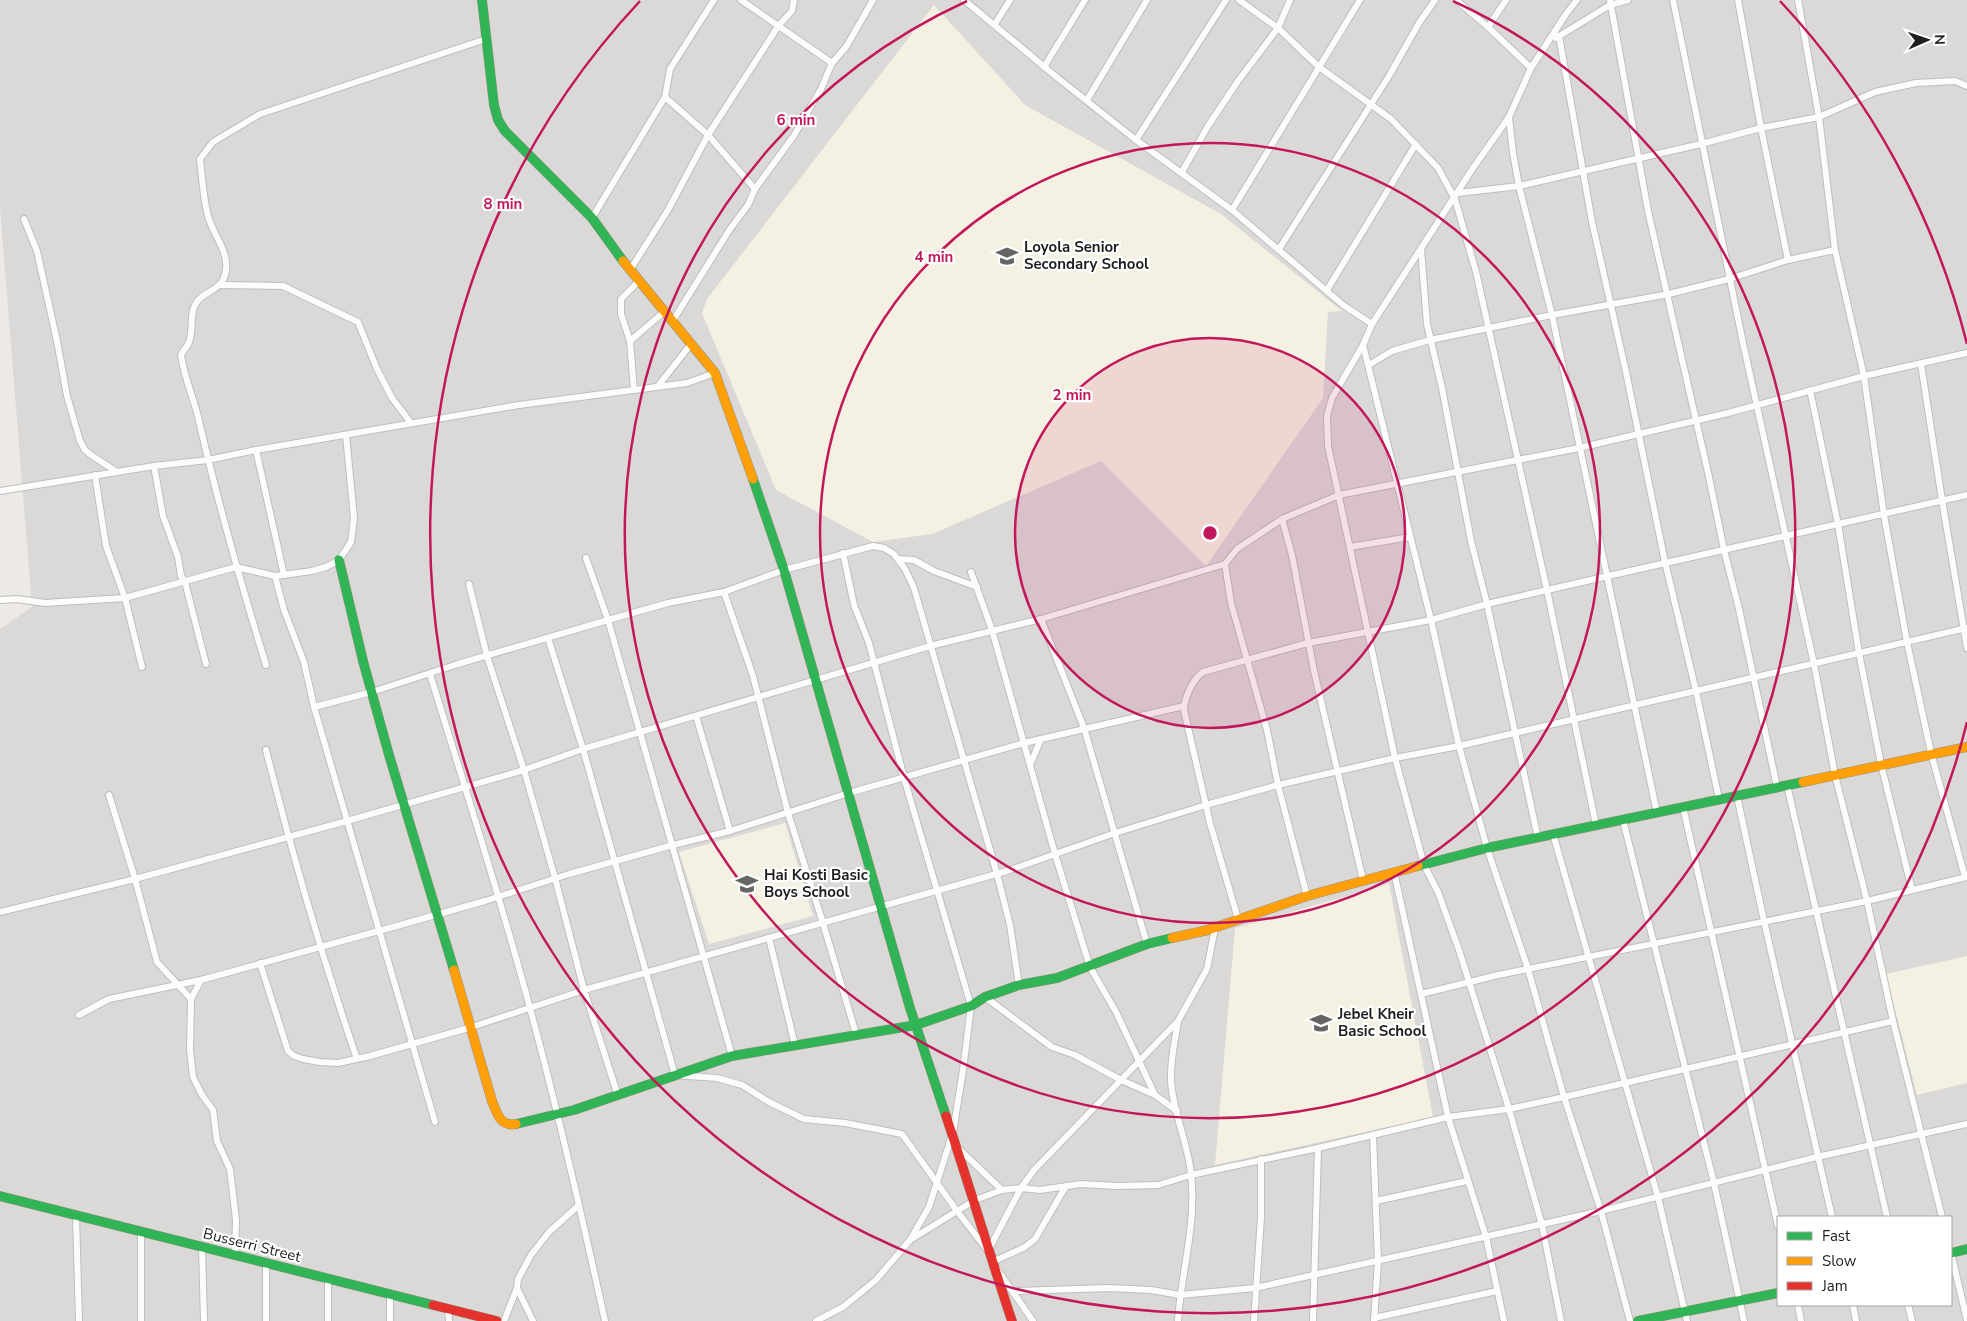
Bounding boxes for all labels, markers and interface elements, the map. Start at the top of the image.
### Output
north arrow [1902,15,1952,65]
text: N [1930,34,1949,45]
text: 6 min [777,110,815,130]
text: 8 min [484,194,522,214]
place label: Loyola Senior Secondary School [1024,237,1149,274]
school or university icon: Loyola Senior Secondary School [994,243,1020,269]
text: 4 min [915,247,953,267]
text: 2 min [1053,385,1091,405]
centre of rings [1201,524,1219,542]
place label: Hai Kosti Basic Boys School [764,865,868,902]
school or university icon: Hai Kosti Basic Boys School [734,871,760,897]
place label: Jebel Kheir Basic School [1337,1004,1426,1041]
school or university icon: Jebel Kheir Basic School [1308,1010,1334,1036]
legend [1777,1216,1952,1306]
street label: Busserri Street [201,1223,304,1267]
text: Fast [1822,1226,1851,1246]
text: Slow [1822,1251,1857,1271]
text: Jam [1821,1276,1848,1296]

